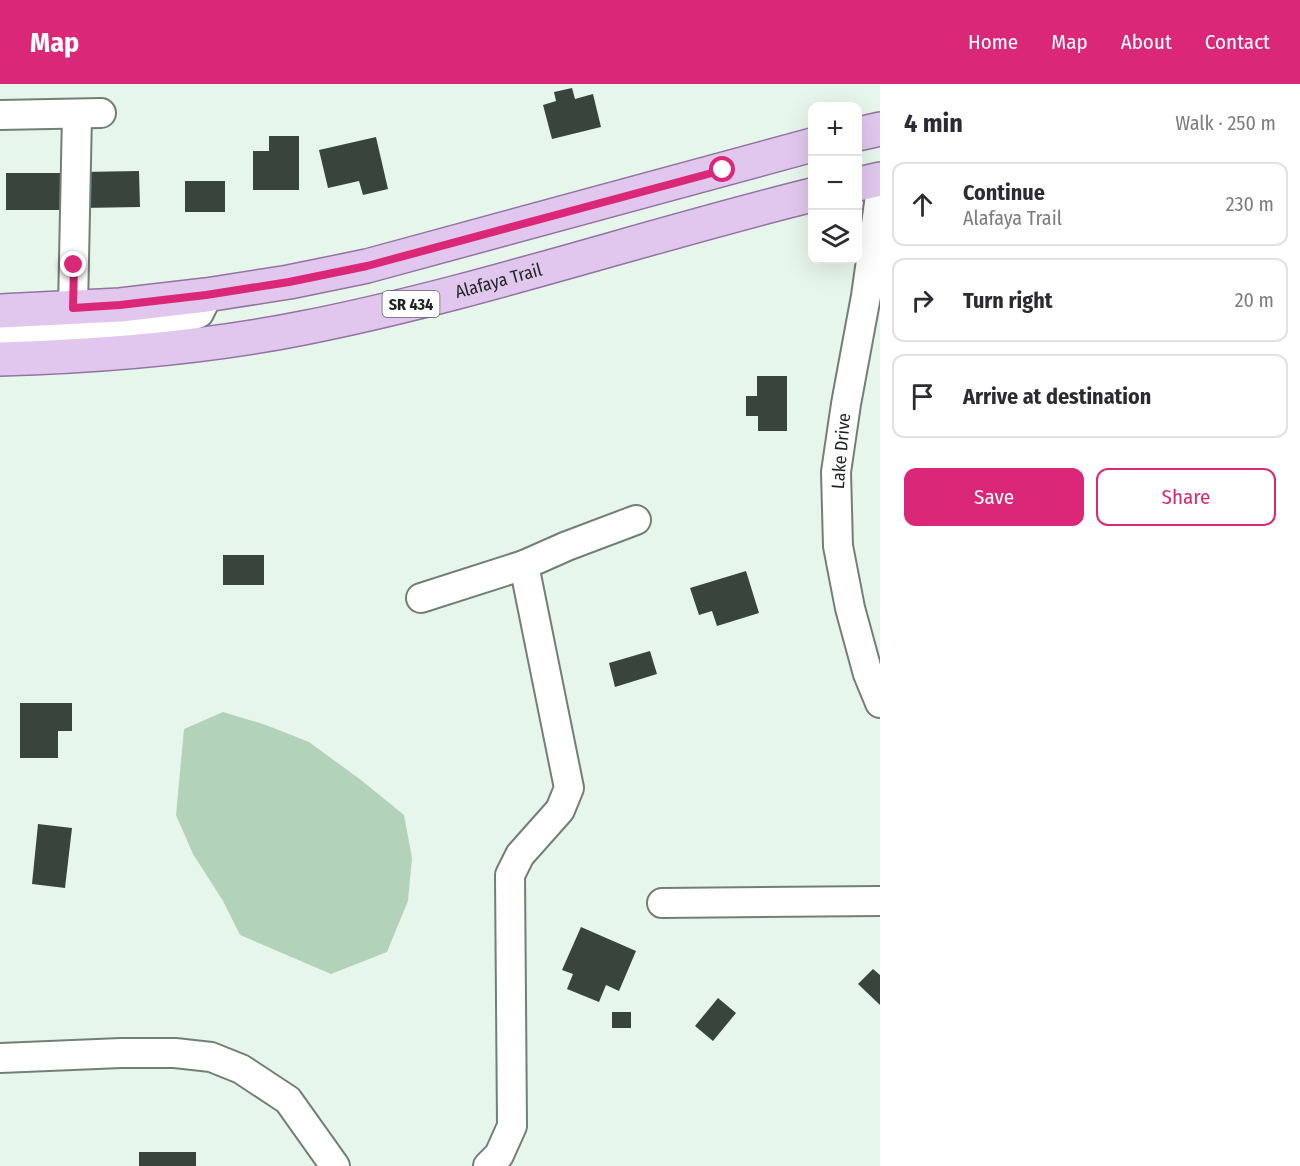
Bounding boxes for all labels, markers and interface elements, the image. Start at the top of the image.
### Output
text: Map [30,26,79,59]
text: Home [968,29,1018,55]
text: Map [1051,29,1088,55]
text: About [1121,29,1172,55]
text: Contact [1205,29,1270,55]
map controls [808,102,862,264]
button: + [808,102,862,156]
text: 4 min [904,108,963,139]
text: Walk · 250 m [1175,111,1276,135]
route start [709,156,735,182]
button: − [808,156,862,210]
text: Continue [963,179,1045,206]
icon: ahead [906,188,939,221]
text: 230 m [1226,192,1274,216]
text: Alafaya Trail [963,206,1062,230]
button: layers [808,210,862,264]
route end [60,251,86,277]
street label: Alafaya Trail [453,259,545,303]
icon: right [906,284,939,317]
text: Turn right [963,287,1052,314]
text: 20 m [1235,288,1274,312]
road number: SR 434 [382,291,440,317]
icon: arrive [906,380,939,413]
text: Arrive at destination [963,383,1151,410]
street label: Lake Drive [827,412,855,490]
button: Save [904,468,1084,526]
button: Share [1096,468,1276,526]

